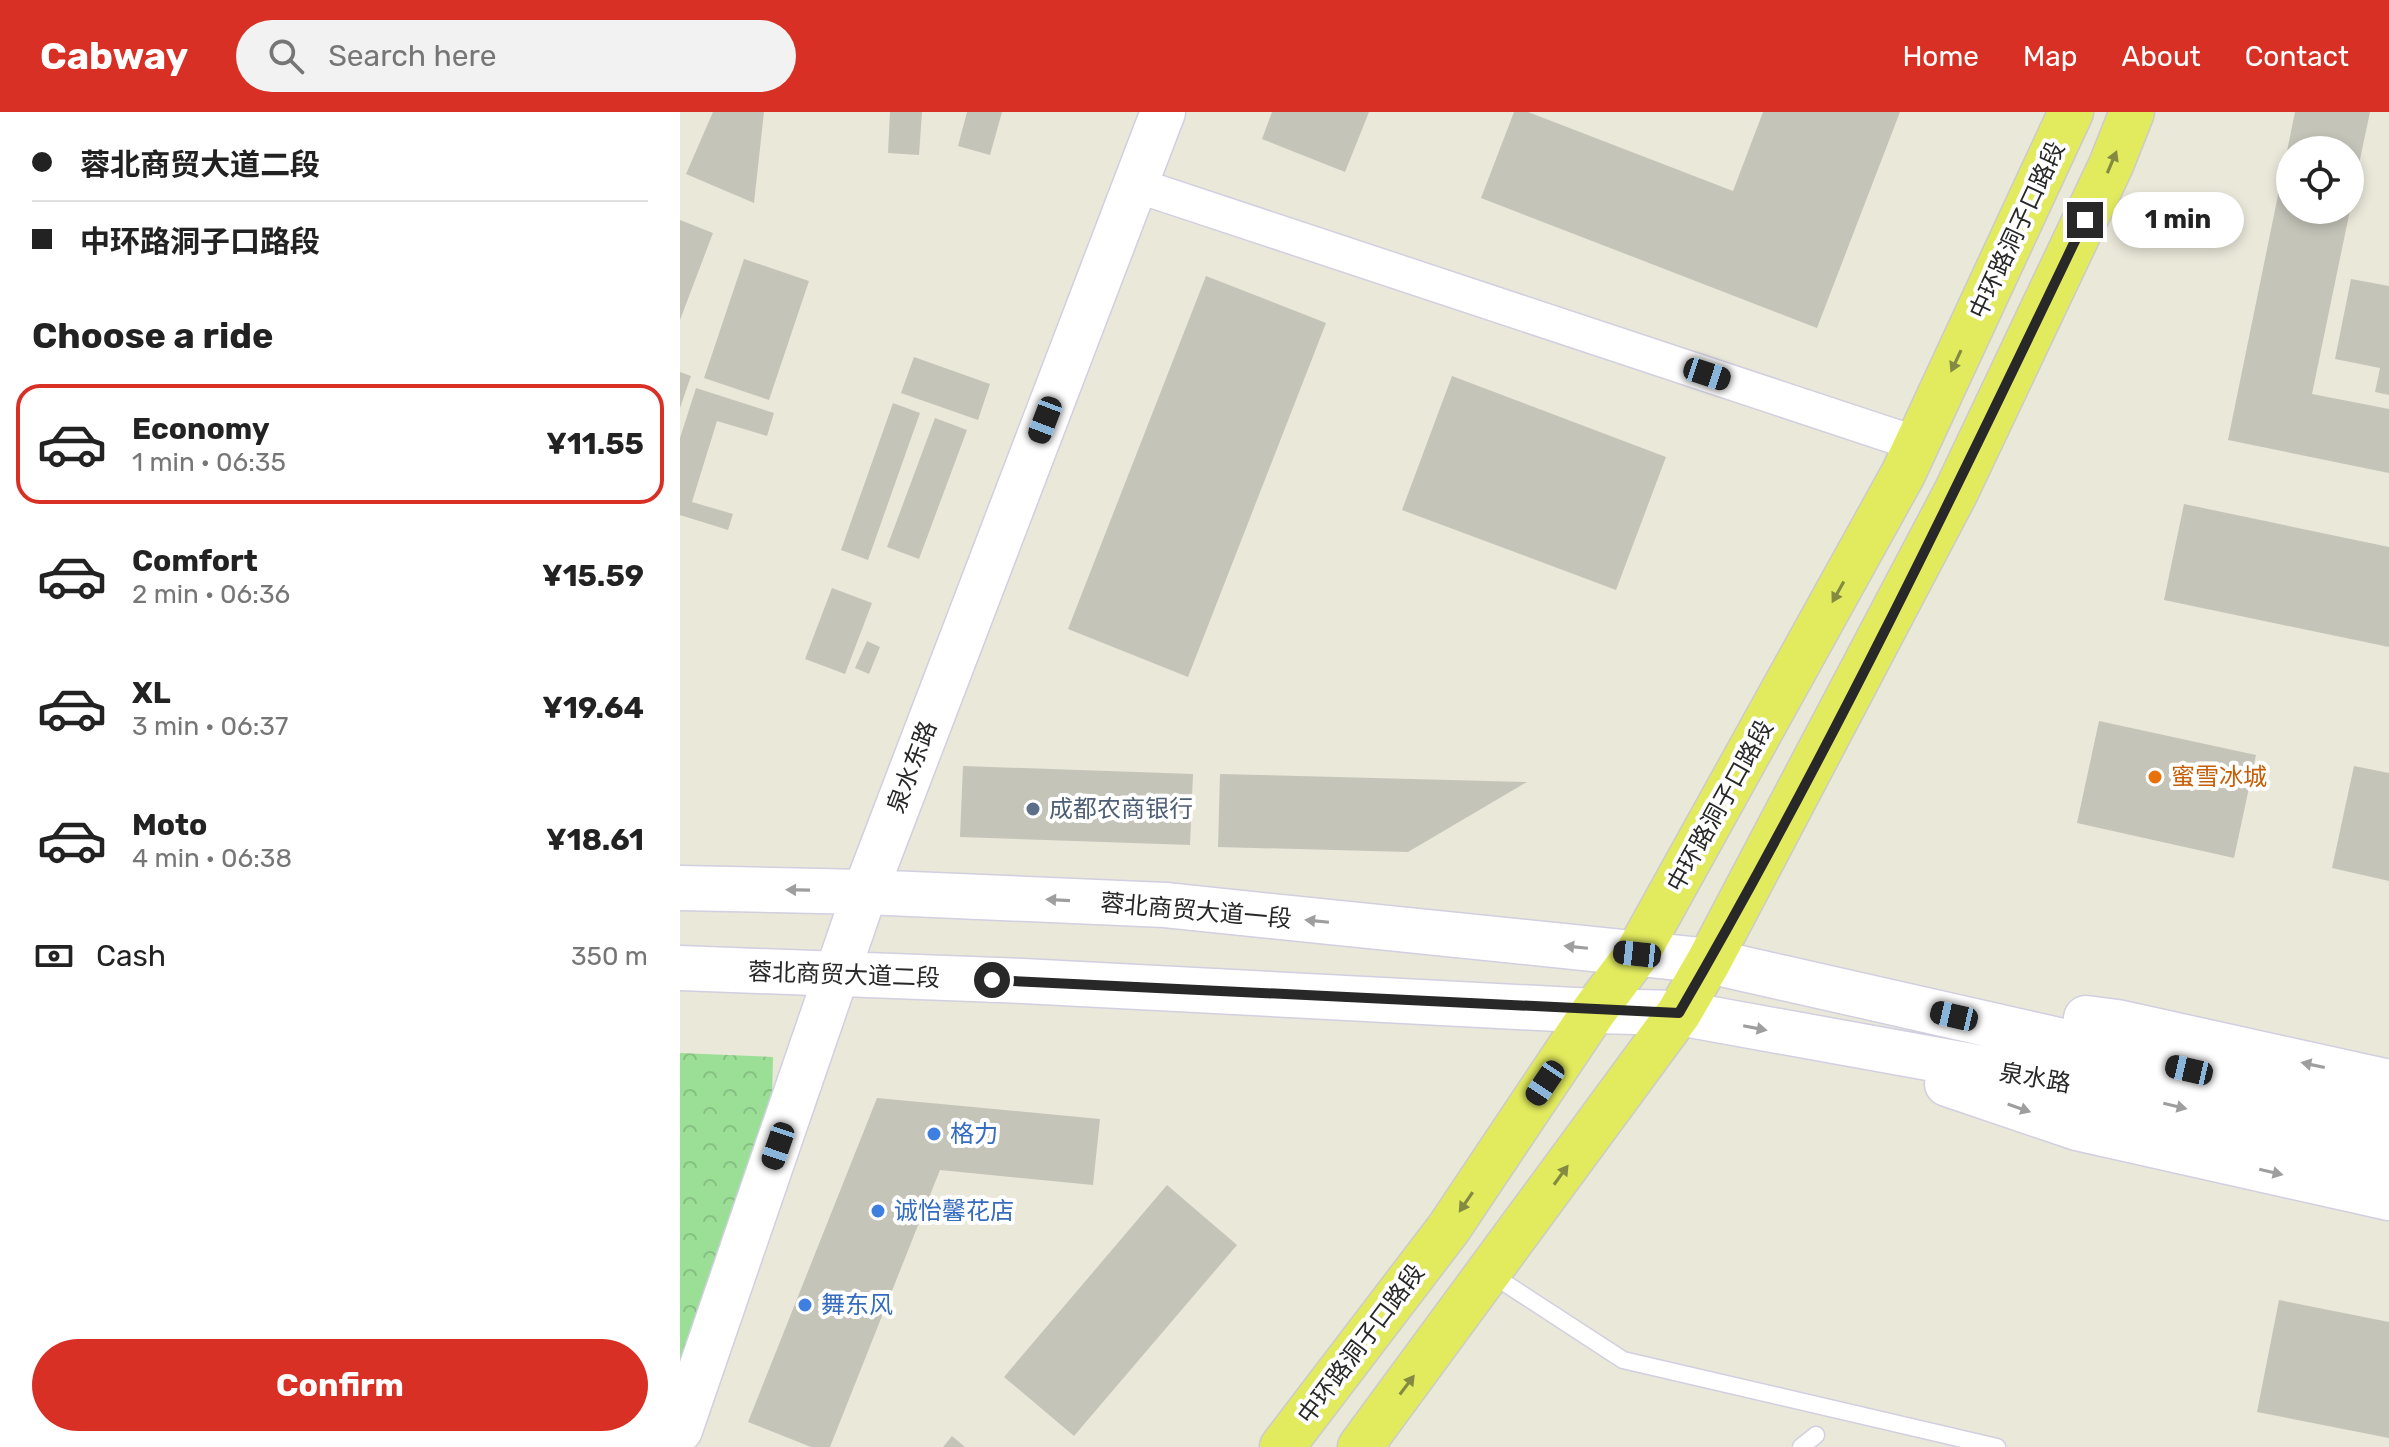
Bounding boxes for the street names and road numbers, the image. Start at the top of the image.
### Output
street label: 中环路洞子口路段 [1964,137,2070,323]
street label: 中环路洞子口路段 [1661,715,1779,897]
street label: 泉水东路 [882,717,942,817]
street label: 蓉北商贸大道一段 [1099,889,1293,933]
street label: 蓉北商贸大道二段 [748,958,940,992]
street label: 泉水路 [1997,1058,2073,1098]
street label: 中环路洞子口路段 [1292,1259,1430,1429]

